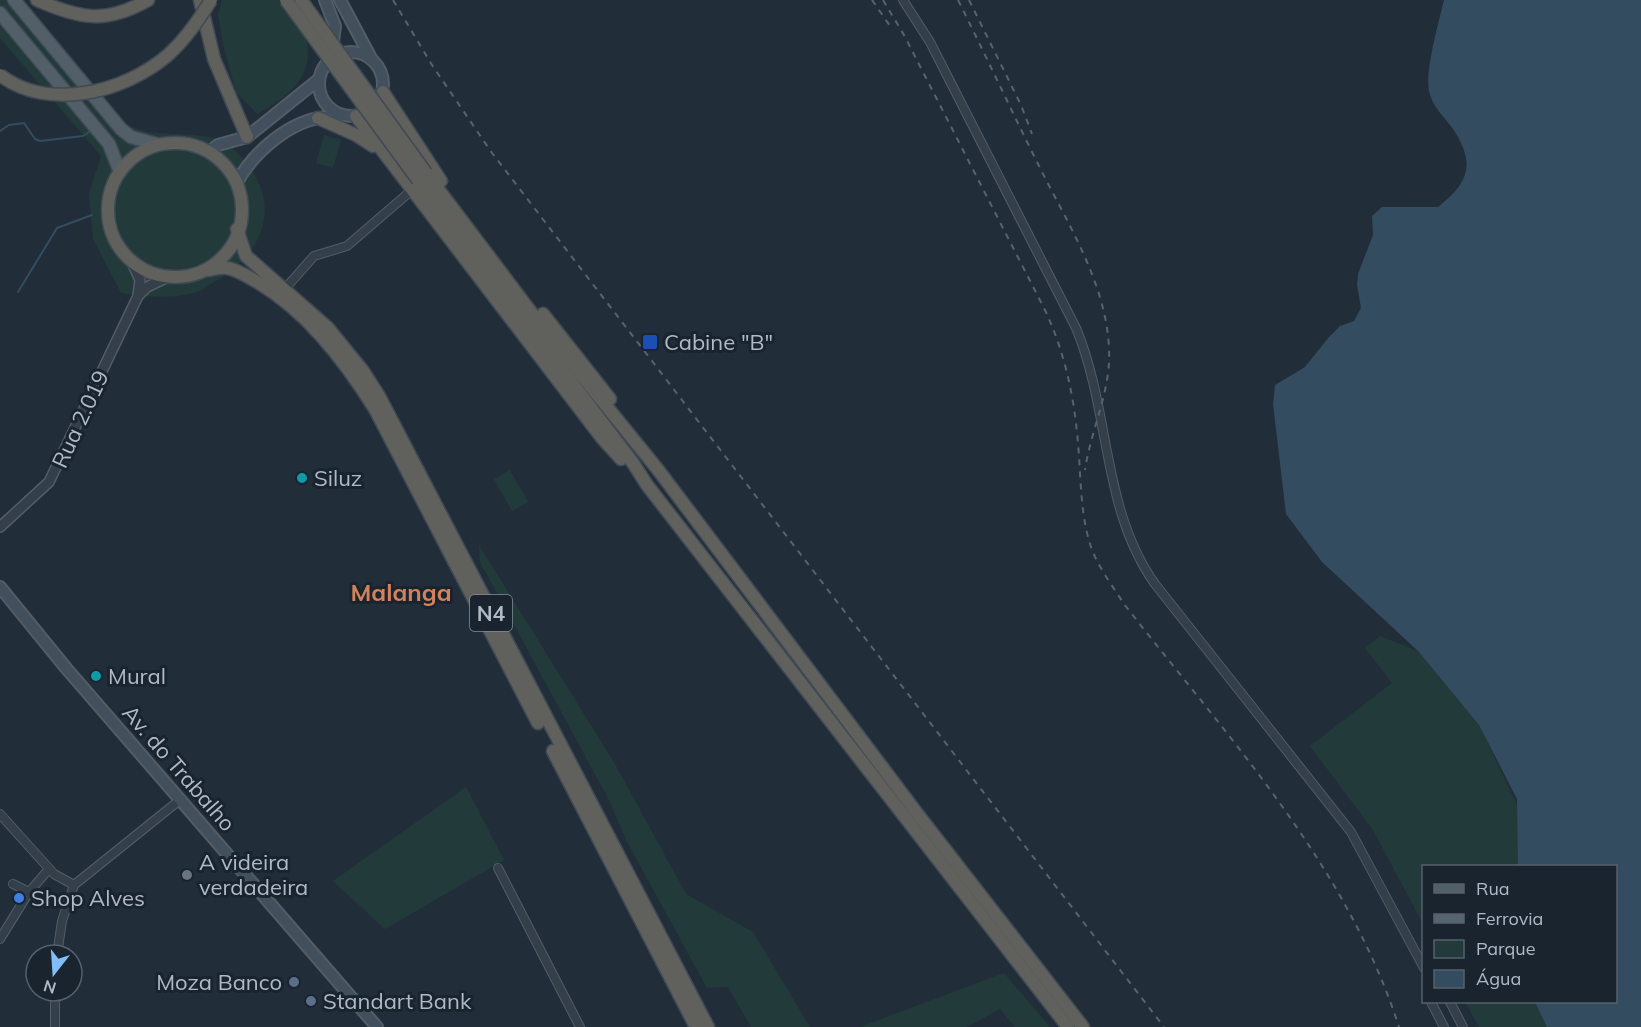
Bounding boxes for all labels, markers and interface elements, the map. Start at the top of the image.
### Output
place label: Cabine "B" [664,328,773,356]
marker: Cabine "B" [641,333,659,351]
street label: Rua 2.019 [45,366,115,472]
place label: Siluz [314,464,362,492]
marker: Siluz [295,471,309,485]
district label: Malanga [350,577,452,607]
road number: N4 [470,595,512,631]
place label: Mural [108,662,166,690]
marker: Mural [89,669,103,683]
street label: Av. do Trabalho [117,699,241,837]
place label: A videira verdadeira [199,848,308,901]
legend [1422,865,1617,1003]
marker: A videira verdadeira [180,868,194,882]
text: Rua [1476,877,1510,900]
place label: Shop Alves [31,884,145,912]
marker: Shop Alves [12,891,26,905]
text: Ferrovia [1476,907,1543,930]
text: Parque [1476,937,1535,960]
north arrow [24,943,84,1003]
text: Água [1476,967,1521,990]
place label: Moza Banco [156,968,282,996]
marker: Moza Banco [287,975,301,989]
text: N [41,976,58,999]
place label: Standart Bank [323,987,472,1015]
marker: Standart Bank [304,994,318,1008]

